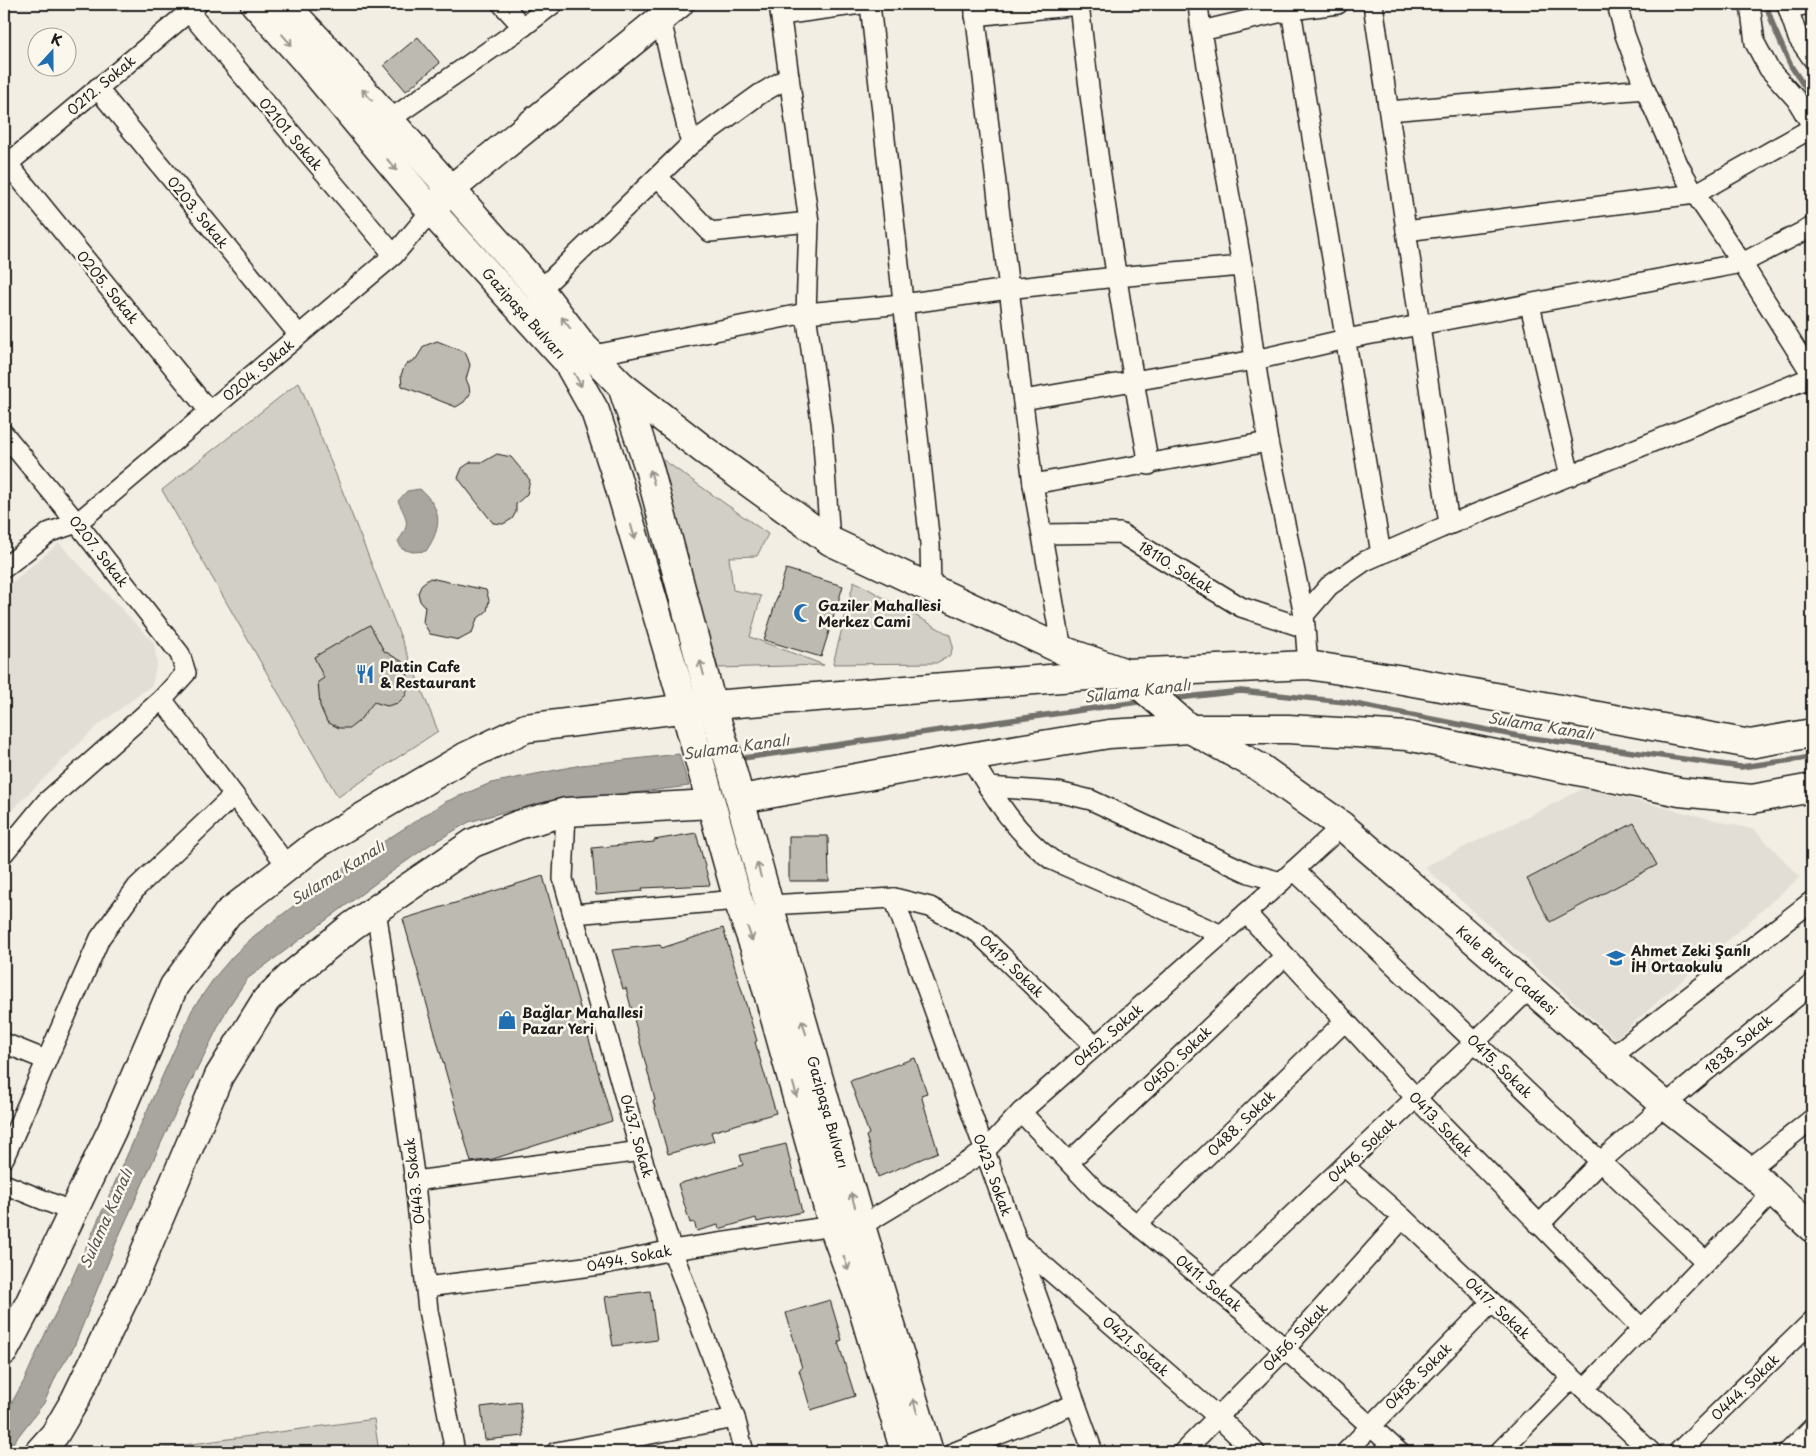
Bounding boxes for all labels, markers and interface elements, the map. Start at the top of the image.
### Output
north arrow [28,28,78,78]
text: K [48,28,65,51]
one-way arrow [282,34,293,47]
street label: 0212. Sokak [62,50,140,120]
one-way arrow [362,89,373,102]
street label: 02101. Sokak [254,93,328,175]
one-way arrow [386,158,398,171]
street label: 0203. Sokak [162,172,234,253]
street label: 0205. Sokak [72,246,144,328]
street label: Gazipaşa Bulvarı [477,263,571,363]
one-way arrow [561,316,571,330]
street label: 0204. Sokak [218,334,298,406]
one-way arrow [574,372,583,387]
one-way arrow [646,470,656,486]
street label: 0207. Sokak [64,511,134,591]
one-way arrow [629,524,639,540]
street label: 18110. Sokak [1135,536,1217,598]
place label: Gaziler Mahallesi Merkez Cami [818,595,941,632]
mosque icon: Gaziler Mahallesi Merkez Cami [792,602,814,624]
place label: Platin Cafe & Restaurant [380,656,476,693]
one-way arrow [697,661,706,677]
restaurant icon: Platin Cafe & Restaurant [354,663,376,685]
water label: Sulama Kanalı [1083,672,1192,708]
water label: Sulama Kanalı [1486,705,1596,745]
water label: Sulama Kanalı [681,727,791,765]
water label: Sulama Kanalı [286,834,389,910]
one-way arrow [754,863,764,879]
street label: Kale Burcu Caddesi [1452,920,1562,1020]
one-way arrow [746,926,755,942]
street label: 0419. Sokak [975,930,1049,1002]
place label: Ahmet Zeki Şanlı İH Ortaokulu [1630,940,1751,977]
school or university icon: Ahmet Zeki Şanlı İH Ortaokulu [1605,947,1627,969]
street label: 0452. Sokak [1069,999,1147,1071]
place label: Bağlar Mahallesi Pazar Yeri [522,1002,643,1039]
shop icon: Bağlar Mahallesi Pazar Yeri [496,1009,518,1031]
street label: 1838. Sokak [1699,1009,1777,1079]
one-way arrow [798,1019,808,1035]
street label: 0450. Sokak [1138,1021,1216,1097]
street label: 0415. Sokak [1463,1029,1537,1103]
street label: Gazipaşa Bulvarı [802,1053,854,1171]
one-way arrow [790,1082,800,1098]
street label: 0488. Sokak [1202,1085,1280,1161]
street label: 0413. Sokak [1404,1087,1478,1161]
street label: 0437. Sokak [615,1092,659,1180]
street label: 0446. Sokak [1323,1113,1401,1187]
street label: 0423. Sokak [968,1131,1018,1219]
street label: 0443. Sokak [398,1137,430,1225]
water label: Sulama Kanalı [73,1164,138,1271]
one-way arrow [848,1192,858,1208]
street label: 0494. Sokak [585,1239,673,1277]
street label: 0411. Sokak [1171,1250,1247,1316]
one-way arrow [842,1255,851,1270]
street label: 0417. Sokak [1461,1272,1535,1344]
street label: 0456. Sokak [1258,1298,1332,1376]
street label: 0421. Sokak [1098,1311,1174,1381]
street label: 0458. Sokak [1380,1338,1456,1414]
street label: 0444. Sokak [1706,1349,1784,1425]
one-way arrow [909,1398,919,1414]

